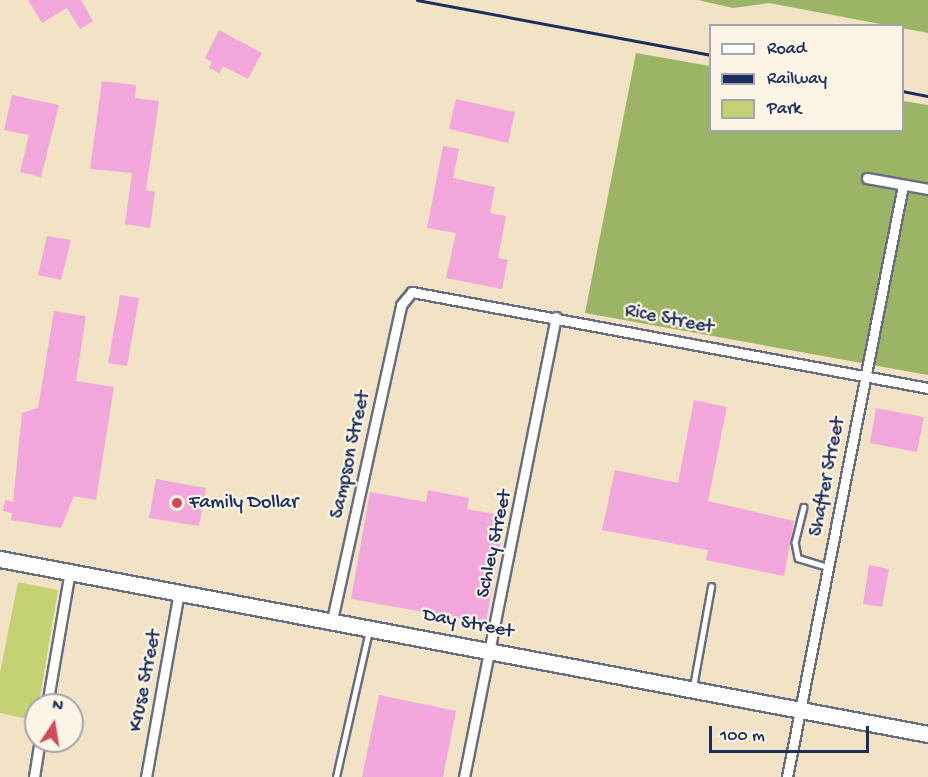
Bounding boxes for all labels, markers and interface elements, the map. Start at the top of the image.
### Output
legend [709,24,904,132]
text: Road [767,39,806,60]
text: Railway [767,69,827,90]
text: Park [767,99,801,120]
street label: Rice Street [623,300,715,340]
street label: Sampson Street [326,389,376,521]
street label: Shafter Street [805,415,851,539]
street label: Schley Street [472,488,518,600]
place label: Family Dollar [189,491,298,515]
marker: Family Dollar [170,496,184,510]
street label: Day Street [421,603,515,645]
street label: Kruse Street [124,628,168,734]
north arrow [24,693,84,753]
text: N [50,696,65,717]
scale bar [712,714,872,752]
text: 100 m [720,726,765,747]

